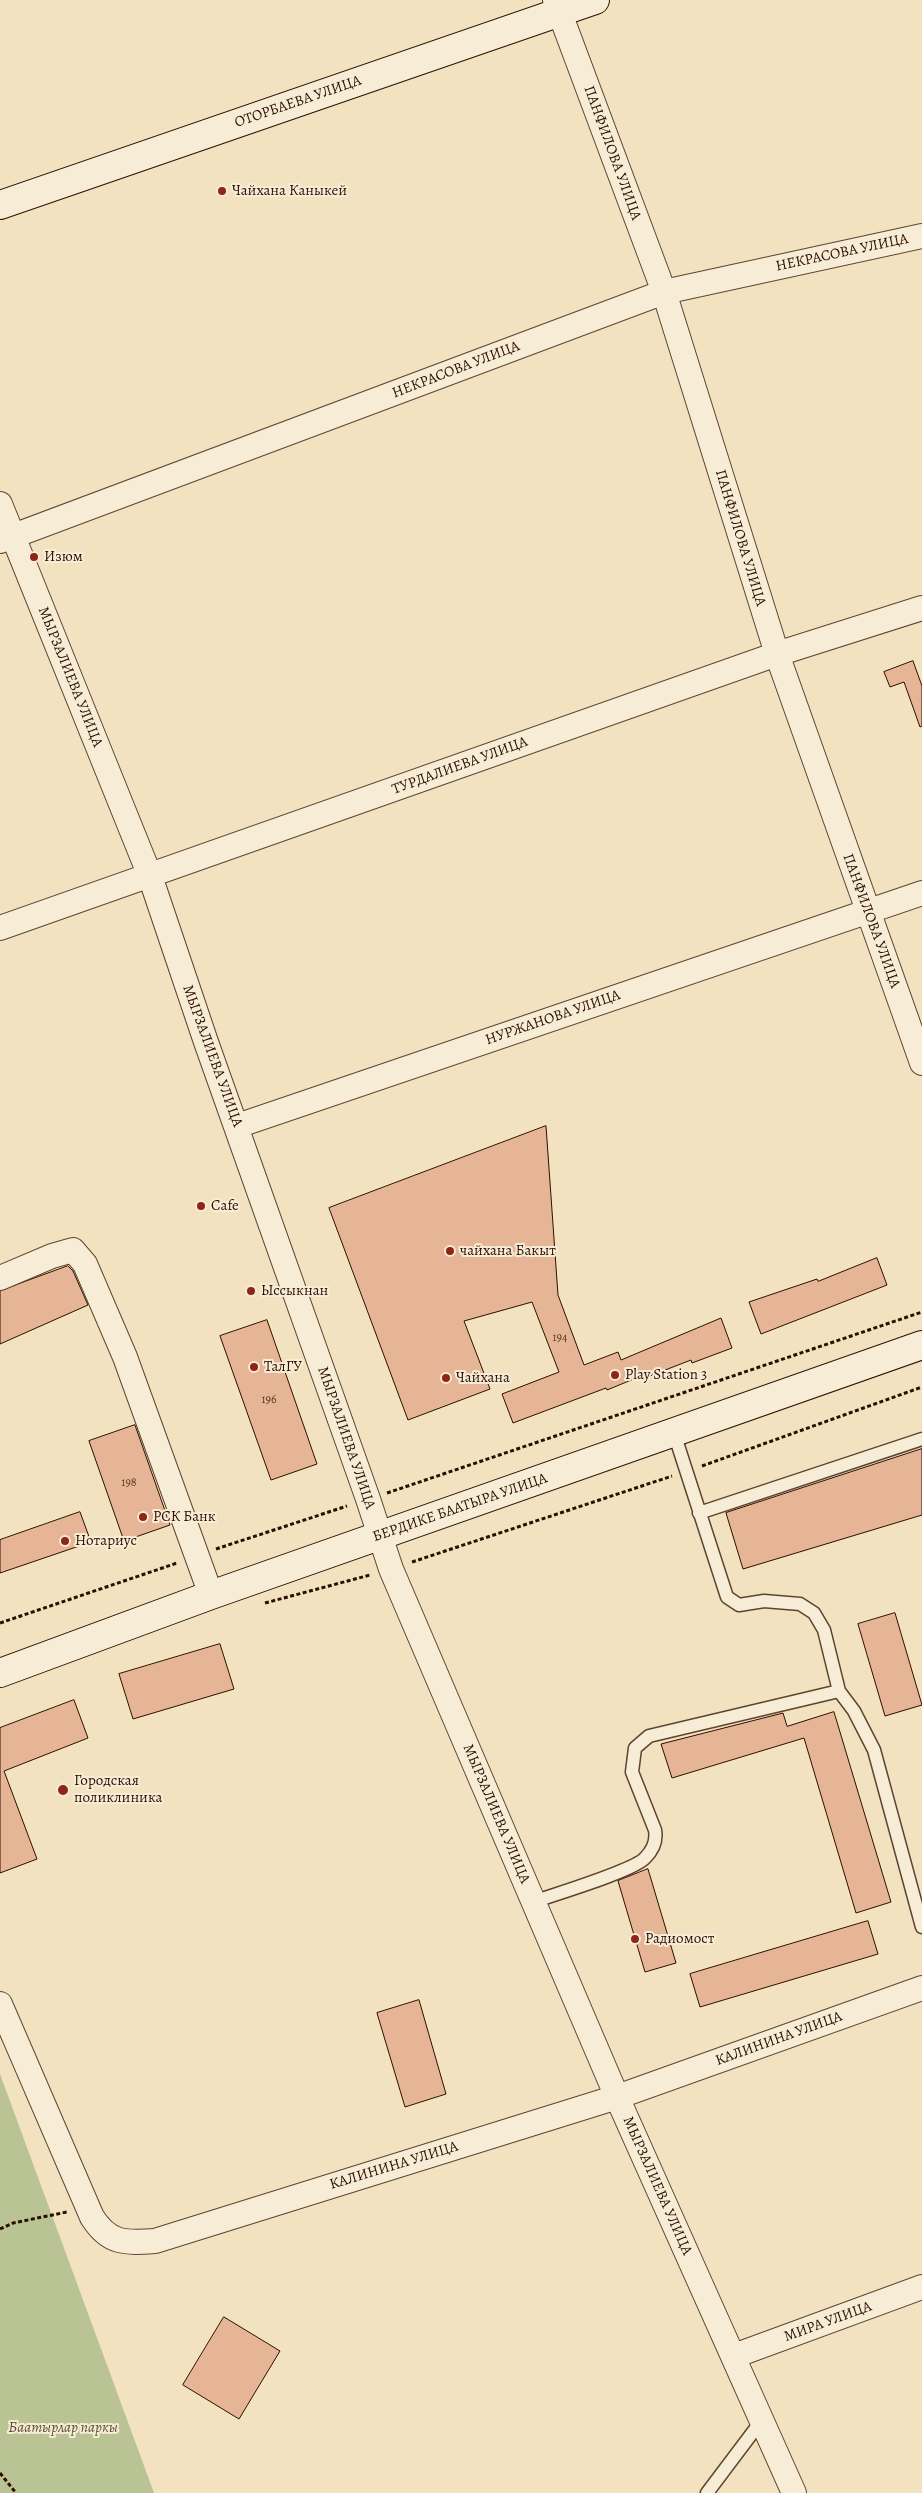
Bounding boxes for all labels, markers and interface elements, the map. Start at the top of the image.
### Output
street label: ОТОРБАЕВА УЛИЦА [232,72,364,132]
street label: ПАНФИЛОВА УЛИЦА [579,83,645,223]
place label: Чайхана Каныкей [232,182,347,200]
marker: Чайхана Каныкей [216,185,228,197]
street label: НЕКРАСОВА УЛИЦА [774,230,910,276]
street label: НЕКРАСОВА УЛИЦА [390,337,522,403]
street label: ПАНФИЛОВА УЛИЦА [711,468,769,608]
place label: Изюм [44,548,83,566]
marker: Изюм [28,551,40,563]
street label: МЫРЗАЛИЕВА УЛИЦА [34,604,106,750]
street label: ТУРДАЛИЕВА УЛИЦА [390,733,530,799]
street label: ПАНФИЛОВА УЛИЦА [838,851,904,991]
street label: МЫРЗАЛИЕВА УЛИЦА [178,983,246,1129]
street label: НУРЖАНОВА УЛИЦА [483,986,623,1050]
place label: Cafe [211,1197,239,1215]
marker: Cafe [195,1200,207,1212]
place label: чайхана Бакыт [460,1242,556,1260]
marker: чайхана Бакыт [444,1245,456,1257]
place label: Ыссыкнан [261,1282,328,1300]
marker: Ыссыкнан [245,1285,257,1297]
house number: 194 [553,1331,567,1345]
place label: ТалГУ [264,1358,302,1376]
marker: ТалГУ [248,1361,260,1373]
street label: МЫРЗАЛИЕВА УЛИЦА [313,1364,379,1512]
place label: Play Station 3 [625,1366,707,1384]
place label: Чайхана [456,1369,510,1387]
marker: Play Station 3 [609,1369,621,1381]
marker: Чайхана [440,1372,452,1384]
house number: 196 [261,1393,277,1407]
street label: БЕРДИКЕ БААТЫРА УЛИЦА [370,1470,550,1546]
house number: 198 [121,1476,137,1490]
place label: РСК Банк [153,1508,216,1526]
marker: РСК Банк [137,1511,149,1523]
place label: Нотариус [75,1532,137,1550]
marker: Нотариус [59,1535,71,1547]
street label: МЫРЗАЛИЕВА УЛИЦА [458,1742,534,1886]
place label: Городская поликлиника [74,1772,162,1807]
marker: Городская поликлиника [56,1783,70,1797]
place label: Радиомост [645,1930,714,1948]
marker: Радиомост [629,1933,641,1945]
street label: КАЛИНИНА УЛИЦА [713,2008,845,2070]
street label: МЫРЗАЛИЕВА УЛИЦА [618,2114,696,2258]
street label: КАЛИНИНА УЛИЦА [328,2138,460,2194]
street label: МИРА УЛИЦА [782,2298,874,2346]
park label: Баатырлар паркы [8,2419,118,2437]

